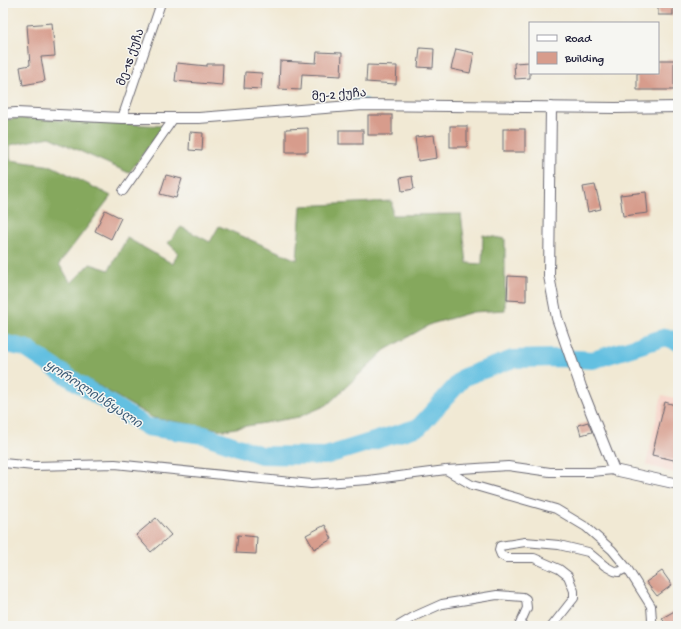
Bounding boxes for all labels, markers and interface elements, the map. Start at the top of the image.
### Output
legend [529,22,659,74]
street label: მე-15 ქუჩა [115,27,148,88]
text: Road [565,33,592,47]
text: Building [564,53,604,67]
street label: მე-2 ქუჩა [311,86,367,105]
water label: ყოროლისწყალი [41,357,145,432]

